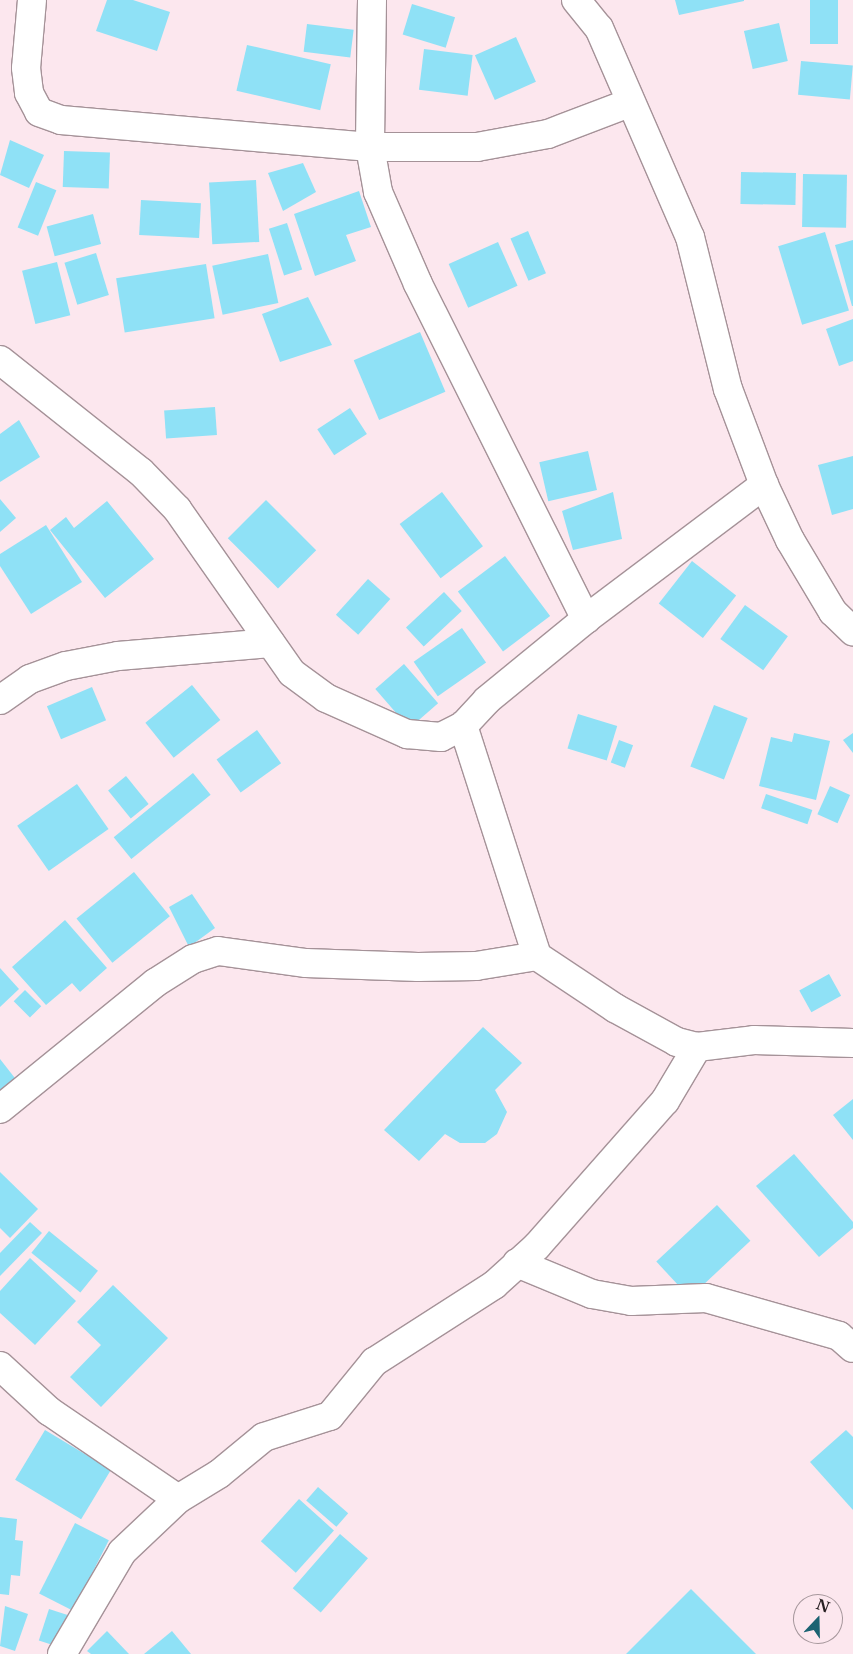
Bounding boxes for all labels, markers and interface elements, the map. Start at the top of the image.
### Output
north arrow [793,1594,843,1644]
text: N [814,1595,832,1617]

